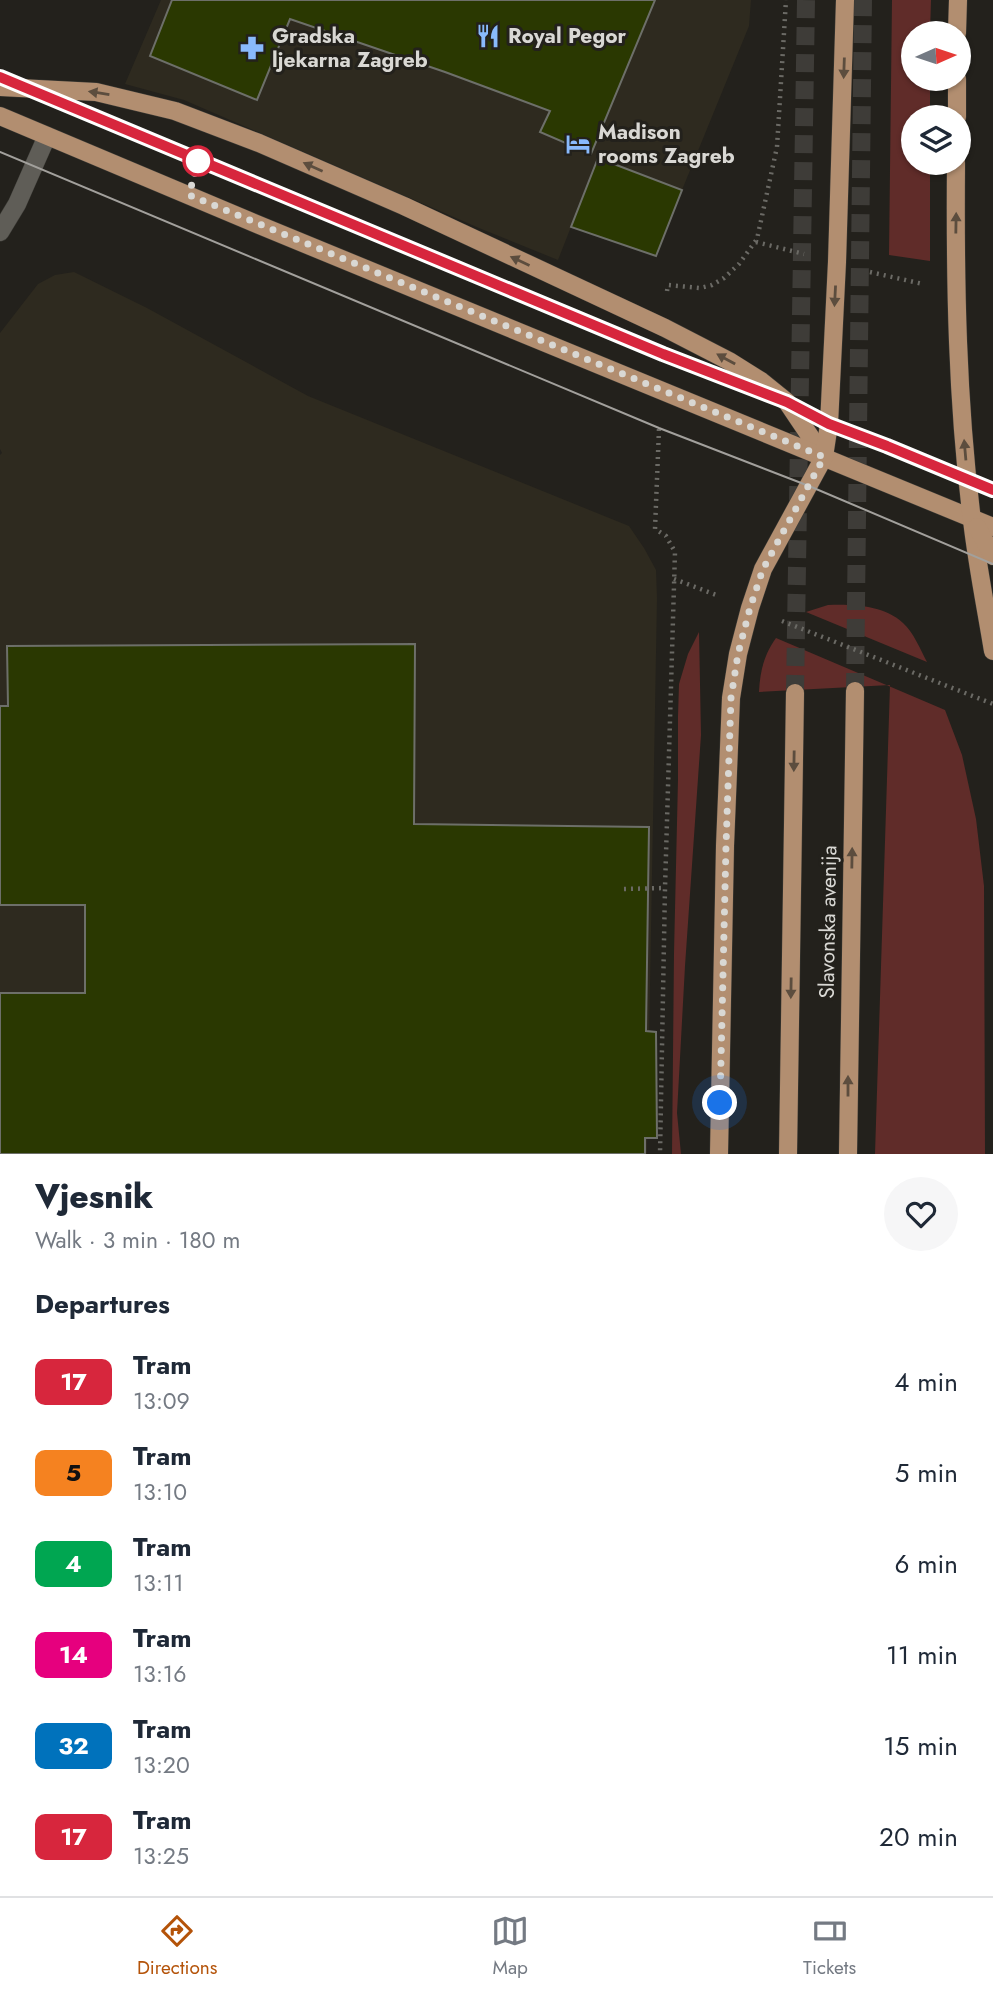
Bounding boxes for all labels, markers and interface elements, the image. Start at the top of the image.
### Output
place label: Gradska ljekarna Zagreb [272,21,428,75]
place label: Royal Pegor [508,21,627,51]
north arrow [901,21,971,91]
map controls [901,21,971,175]
restaurant icon: Royal Pegor [474,22,502,50]
pharmacy icon: Gradska ljekarna Zagreb [238,34,266,62]
one-way arrow [838,57,849,79]
one-way arrow [88,87,110,98]
button: layers [901,105,971,175]
place label: Madison rooms Zagreb [598,117,735,171]
hotel icon: Madison rooms Zagreb [564,130,592,158]
unlabelled marker [183,146,213,176]
one-way arrow [303,161,324,172]
one-way arrow [950,212,961,234]
one-way arrow [510,255,530,267]
one-way arrow [830,285,841,307]
one-way arrow [716,353,735,365]
one-way arrow [959,439,970,461]
one-way arrow [789,750,800,772]
street label: Slavonska avenija [812,845,844,999]
one-way arrow [846,847,857,869]
one-way arrow [785,978,797,1000]
one-way arrow [842,1075,854,1097]
your location [702,1085,737,1120]
text: Vjesnik [35,1173,153,1220]
button: heart [884,1177,958,1251]
text: Walk · 3 min · 180 m [35,1223,240,1257]
text: Departures [35,1285,170,1323]
text: Tram [133,1346,192,1384]
text: 4 min [894,1363,958,1401]
text: 17 [60,1364,87,1399]
text: 13:09 [133,1384,190,1418]
text: Tram [133,1437,192,1475]
text: 5 min [895,1454,958,1492]
text: 5 [66,1455,81,1490]
text: 13:10 [133,1475,187,1509]
text: Tram [133,1528,192,1566]
text: 6 min [895,1545,958,1583]
text: 4 [65,1546,82,1581]
text: 13:11 [133,1566,184,1600]
text: Tram [133,1619,192,1657]
text: 11 min [886,1636,958,1674]
text: 14 [59,1637,88,1672]
text: 13:16 [133,1657,186,1691]
text: Tram [133,1710,192,1748]
text: 15 min [883,1727,958,1765]
text: 32 [58,1728,89,1763]
text: 13:20 [133,1748,190,1782]
text: Tram [133,1801,192,1839]
text: 20 min [879,1818,958,1856]
text: 17 [60,1819,87,1854]
text: 13:25 [133,1839,189,1873]
tab: Directions [137,1912,217,1981]
tab: Map [491,1912,529,1981]
tab: Tickets [803,1912,856,1981]

